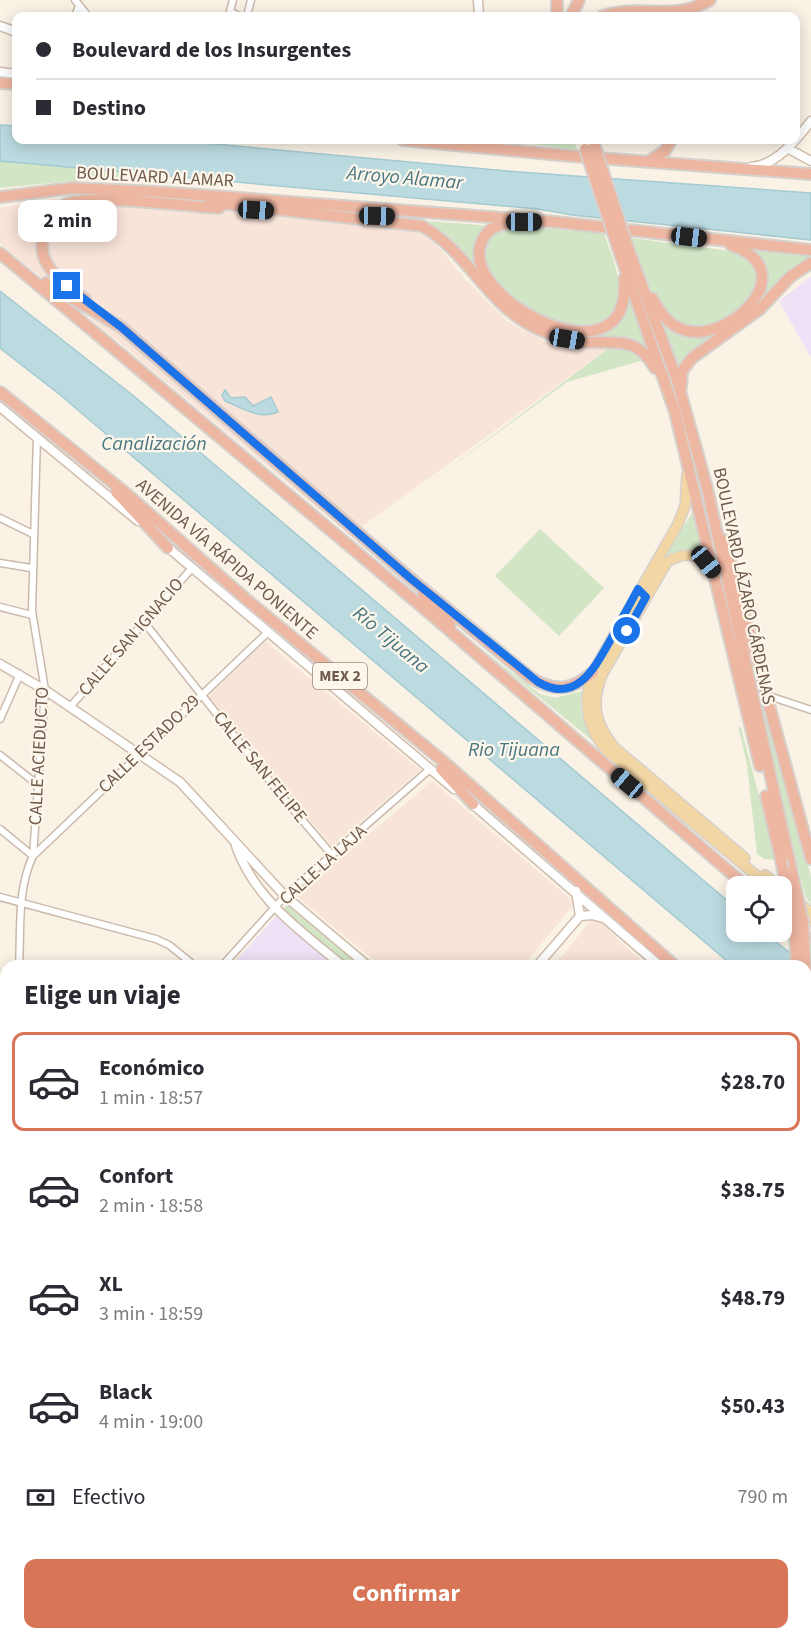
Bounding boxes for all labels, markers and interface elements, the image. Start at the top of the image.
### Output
text: Boulevard de los Insurgentes [72,34,351,66]
text: Destino [72,92,146,124]
water label: Arroyo Alamar [344,159,465,197]
street label: BOULEVARD ALAMAR [76,160,234,194]
callout: 2 min [17,199,116,241]
car [238,200,274,220]
text: 2 min [43,207,92,235]
car [359,207,395,225]
car [506,213,542,231]
car [670,226,708,248]
route end [53,272,80,299]
car [548,327,586,351]
water label: Canalización [101,430,207,458]
street label: BOULEVARD LÁZARO CÁRDENAS [707,465,781,707]
street label: AVENIDA VÍA RÁPIDA PONIENTE [130,473,324,645]
car [688,542,724,582]
street label: CALLE SAN IGNACIO [73,572,189,702]
water label: Río Tijuana [347,600,436,681]
route start [613,617,640,644]
road number: MEX 2 [313,663,367,689]
street label: CALLE ACIEDUCTO [23,686,55,826]
street label: CALLE ESTADO 29 [93,689,205,799]
street label: CALLE SAN FELIPE [207,706,313,828]
water label: Rio Tijuana [468,736,560,764]
car [607,765,647,801]
street label: CALLE LA LAJA [274,819,372,911]
map controls [726,876,792,942]
button: locate [726,876,792,942]
text: Elige un viaje [24,976,181,1015]
text: Económico [99,1052,204,1084]
icon: car [27,1055,81,1109]
text: $28.70 [720,1066,785,1098]
text: 1 min · 18:57 [99,1084,203,1112]
text: Confort [99,1160,173,1192]
icon: car [27,1163,81,1217]
text: $38.75 [720,1174,785,1206]
text: 2 min · 18:58 [99,1192,203,1220]
text: XL [99,1268,123,1300]
icon: car [27,1271,81,1325]
text: $48.79 [720,1282,785,1314]
text: 3 min · 18:59 [99,1300,203,1328]
text: Black [99,1376,153,1408]
icon: car [27,1379,81,1433]
text: $50.43 [720,1390,785,1422]
text: 4 min · 19:00 [99,1408,203,1436]
icon: cash [24,1481,57,1514]
text: Efectivo [72,1481,146,1513]
text: 790 m [738,1483,788,1511]
button: Confirmar [24,1559,788,1628]

